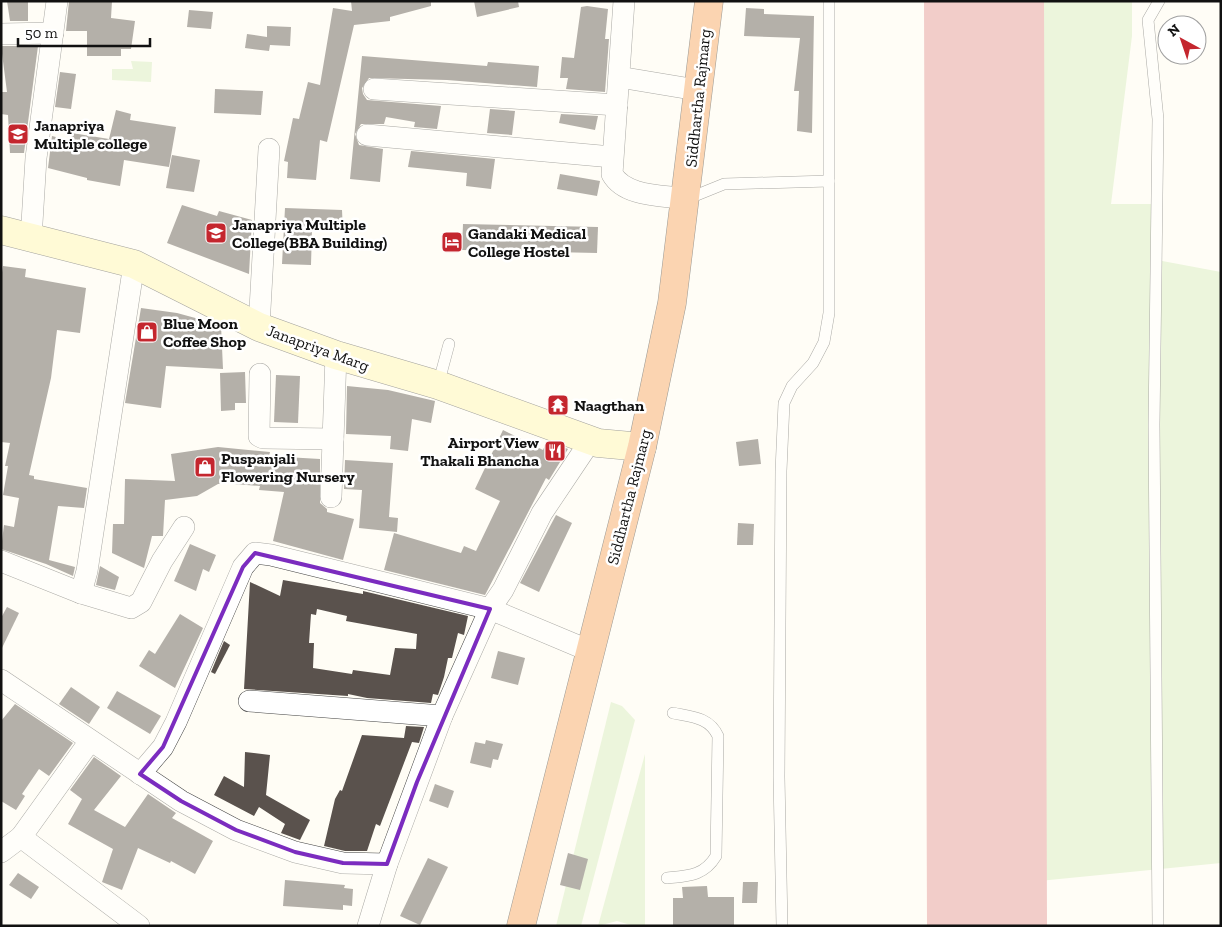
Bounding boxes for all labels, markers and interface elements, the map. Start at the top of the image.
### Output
scale bar [18,15,150,47]
north arrow [1157,15,1207,65]
text: N [1164,20,1184,40]
text: 50 m [25,24,58,42]
street label: Siddhartha Rajmarg [681,28,715,168]
place label: Janapriya Multiple college [34,116,147,153]
school or university icon: Janapriya Multiple college [6,122,30,146]
place label: Janapriya Multiple College(BBA Building) [232,215,388,252]
school or university icon: Janapriya Multiple College(BBA Building) [204,221,228,245]
place label: Gandaki Medical College Hostel [468,224,587,261]
hotel icon: Gandaki Medical College Hostel [440,230,464,254]
place label: Blue Moon Coffee Shop [163,314,246,351]
shop icon: Blue Moon Coffee Shop [135,320,159,344]
street label: Janapriya Marg [264,321,372,375]
temple icon: Naagthan [546,393,570,417]
place label: Naagthan [574,396,645,415]
street label: Siddhartha Rajmarg [603,427,655,567]
place label: Airport View Thakali Bhancha [420,433,540,470]
restaurant icon: Airport View Thakali Bhancha [543,439,567,463]
place label: Puspanjali Flowering Nursery [221,449,355,486]
shop icon: Puspanjali Flowering Nursery [193,455,217,479]

